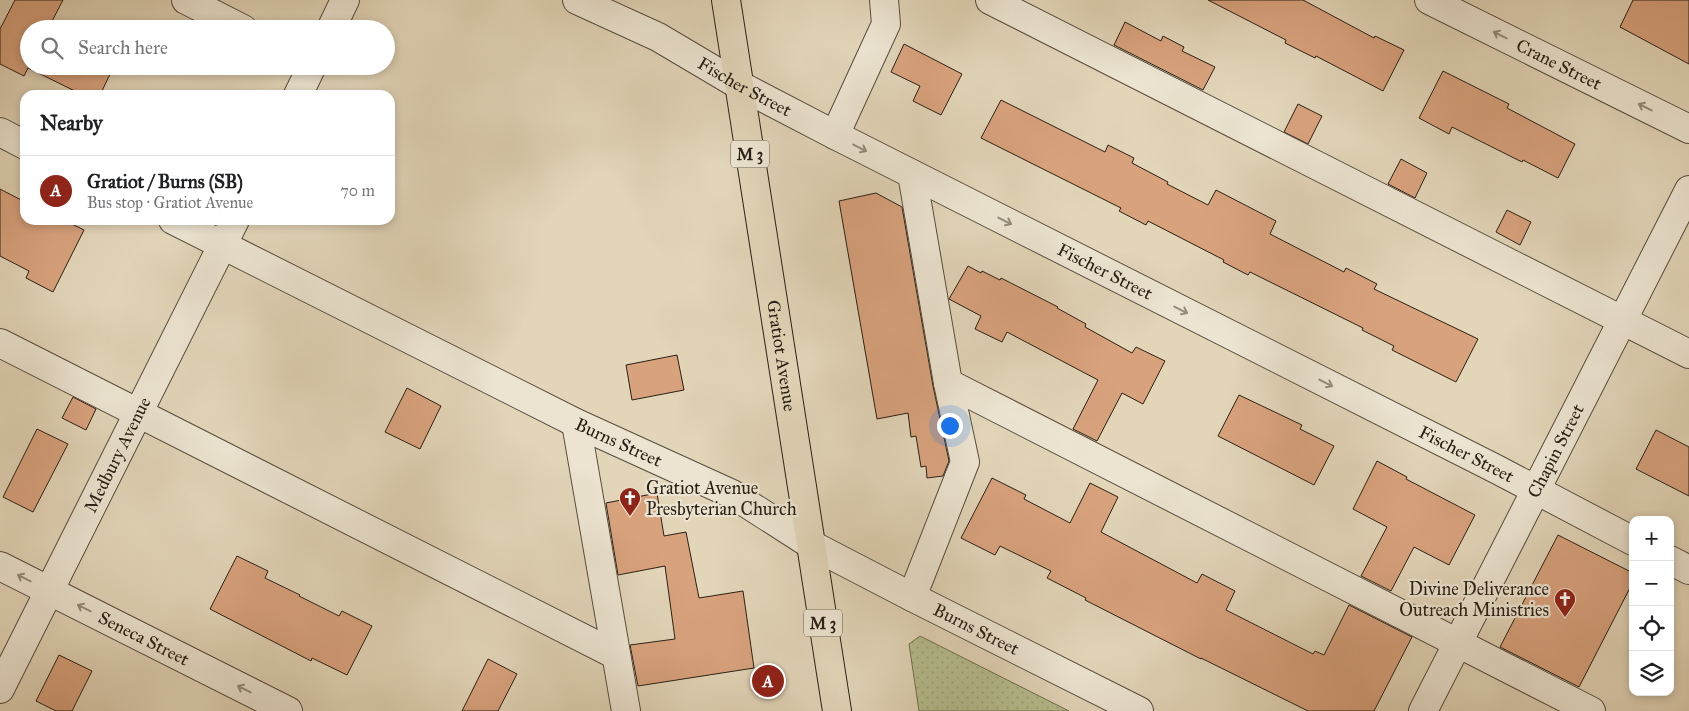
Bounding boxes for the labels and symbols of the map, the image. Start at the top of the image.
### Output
one-way arrow [1493,30,1508,39]
street label: Crane Street [1513,34,1606,95]
street label: Fischer Street [694,52,796,122]
one-way arrow [1638,102,1653,111]
road number: M 3 [731,140,769,168]
one-way arrow [852,143,867,153]
one-way arrow [997,217,1012,226]
street label: Fischer Street [1054,238,1157,305]
street label: Gratiot Avenue [762,298,801,413]
one-way arrow [1173,306,1188,315]
one-way arrow [1318,379,1333,388]
street label: Medbury Avenue [79,393,156,516]
street label: Chapin Street [1523,400,1589,501]
street label: Burns Street [572,413,666,472]
your location [937,413,963,439]
street label: Fischer Street [1415,421,1518,488]
place label: Gratiot Avenue Presbyterian Church [646,477,797,520]
church icon: Gratiot Avenue Presbyterian Church [618,486,642,517]
one-way arrow [17,573,32,582]
place label: Divine Deliverance Outreach Ministries [1399,578,1549,621]
church icon: Divine Deliverance Outreach Ministries [1553,587,1577,618]
street label: Burns Street [930,598,1023,660]
one-way arrow [77,603,92,612]
street label: Seneca Street [95,606,193,671]
road number: M 3 [804,610,842,636]
pin: A [752,662,784,700]
one-way arrow [237,684,252,694]

